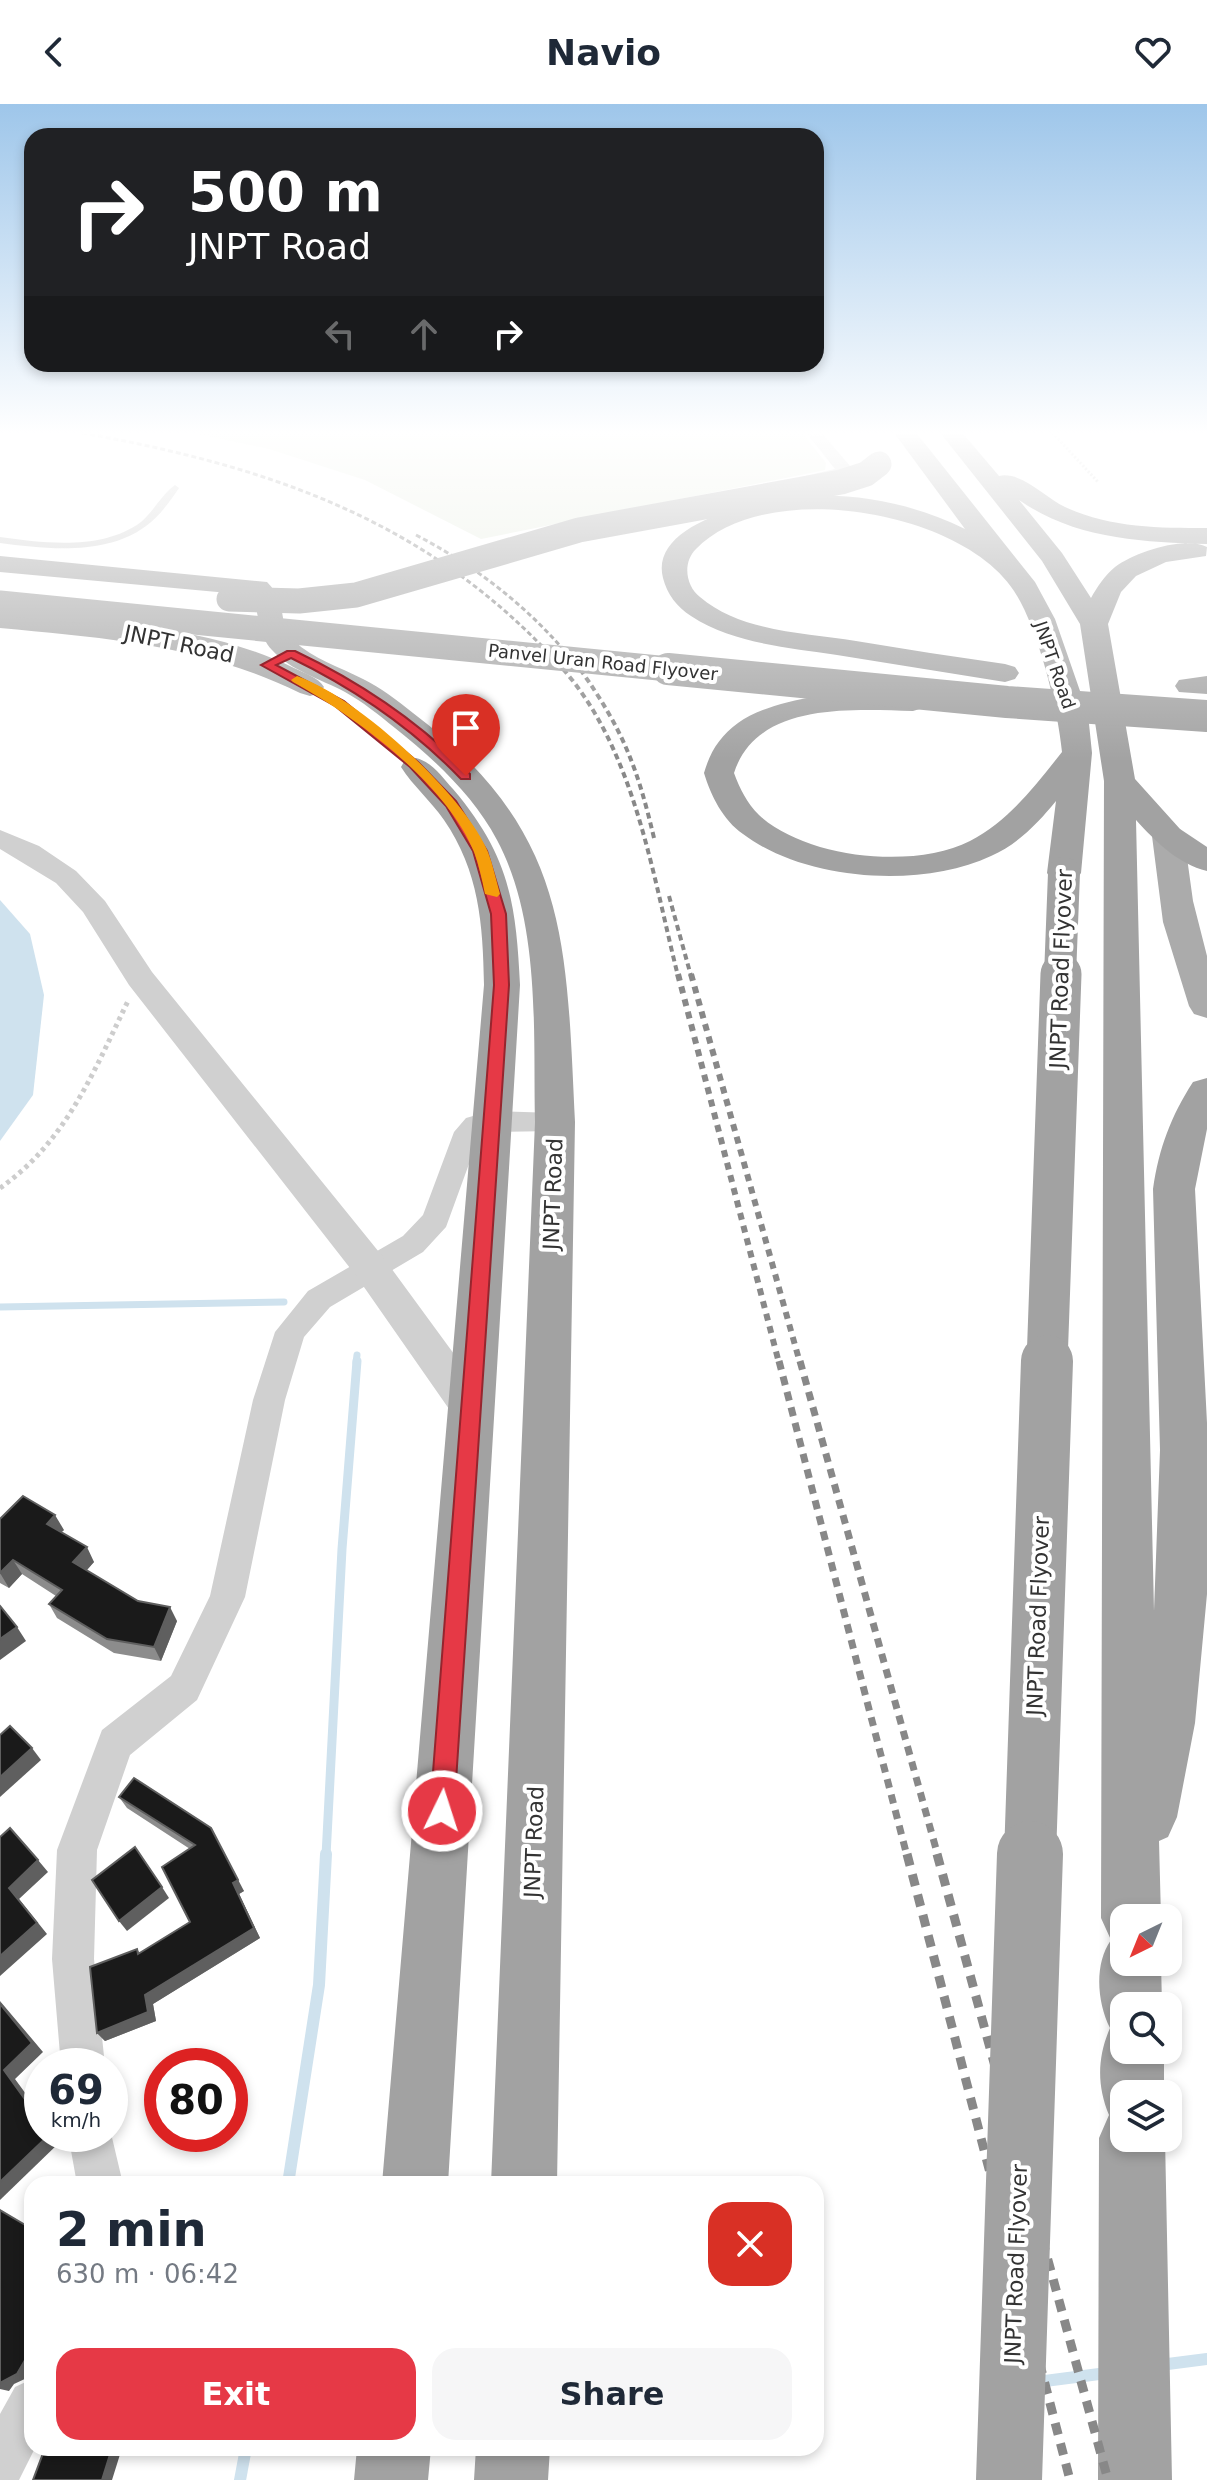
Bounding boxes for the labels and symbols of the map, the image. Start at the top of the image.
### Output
street label: JNPT Road [1030,617,1080,712]
street label: JNPT Road [120,620,236,668]
street label: Panvel Uran Road Flyover [487,639,719,685]
pin [432,694,500,776]
street label: JNPT Road Flyover [1045,868,1077,1071]
street label: JNPT Road [538,1138,567,1252]
street label: JNPT Road Flyover [1022,1515,1054,1718]
position arrow [400,1769,484,1853]
street label: JNPT Road [519,1786,548,1900]
north arrow [1110,1904,1182,1976]
speed limit sign: 80 [144,2048,248,2152]
street label: JNPT Road Flyover [1000,2163,1032,2366]

